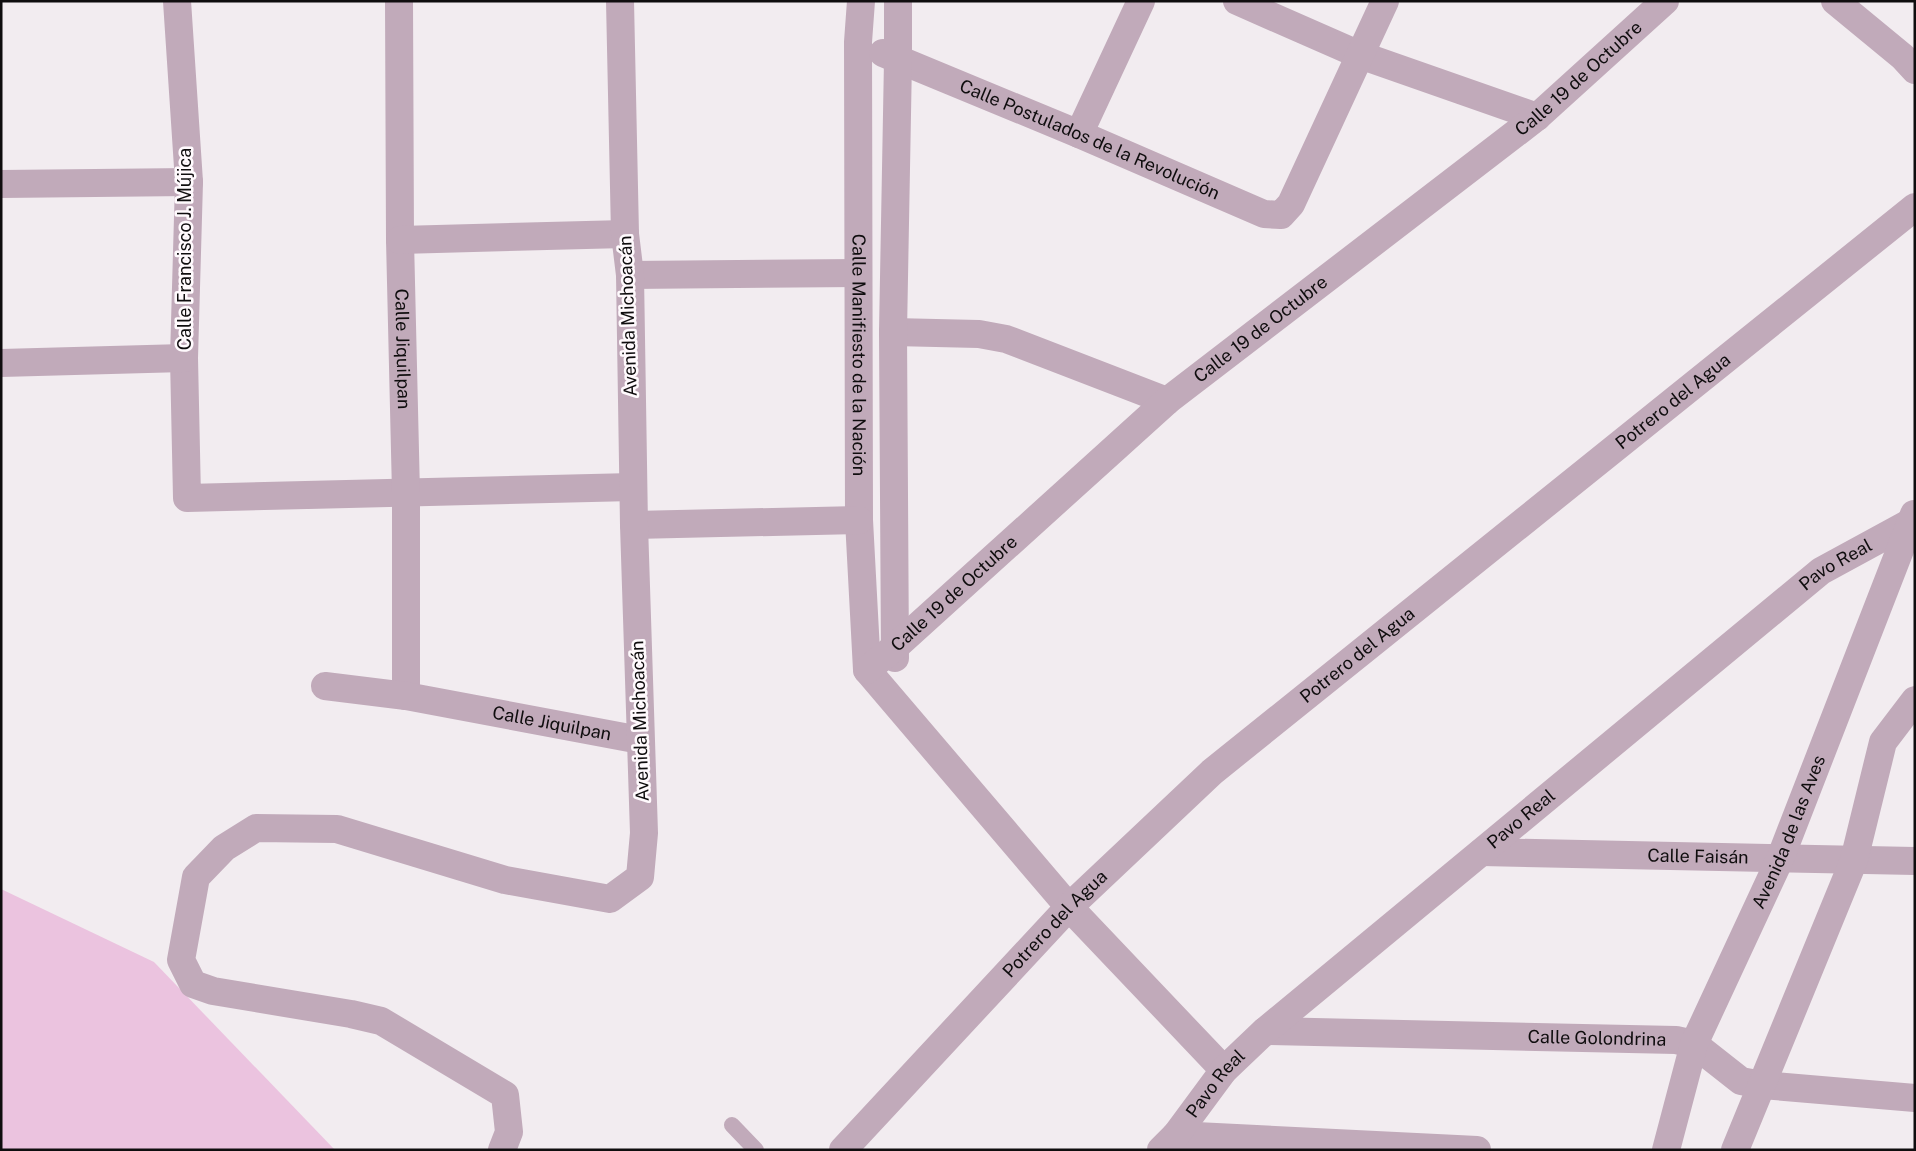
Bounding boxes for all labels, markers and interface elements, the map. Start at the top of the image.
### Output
street label: Calle 19 de Octubre [1511,16,1646,140]
street label: Calle Postulados de la Revolución [957,75,1223,204]
street label: Calle Francisco J. Mújica [174,148,195,350]
street label: Calle Manifiesto de la Nación [848,234,870,476]
street label: Avenida Michoacán [614,235,641,397]
street label: Calle 19 de Octubre [1189,271,1331,387]
street label: Calle Jiquilpan [391,288,415,409]
street label: Potrero del Agua [1611,349,1734,453]
street label: Calle 19 de Octubre [886,531,1021,655]
street label: Pavo Real [1795,534,1876,595]
street label: Potrero del Agua [1296,602,1419,707]
street label: Avenida Michoacán [626,640,653,802]
street label: Calle Jiquilpan [491,701,613,744]
street label: Avenida de las Aves [1747,752,1829,912]
street label: Pavo Real [1483,785,1559,853]
street label: Calle Faisán [1647,844,1749,868]
street label: Potrero del Agua [998,866,1111,981]
street label: Calle Golondrina [1527,1026,1667,1050]
street label: Pavo Real [1181,1045,1249,1122]

